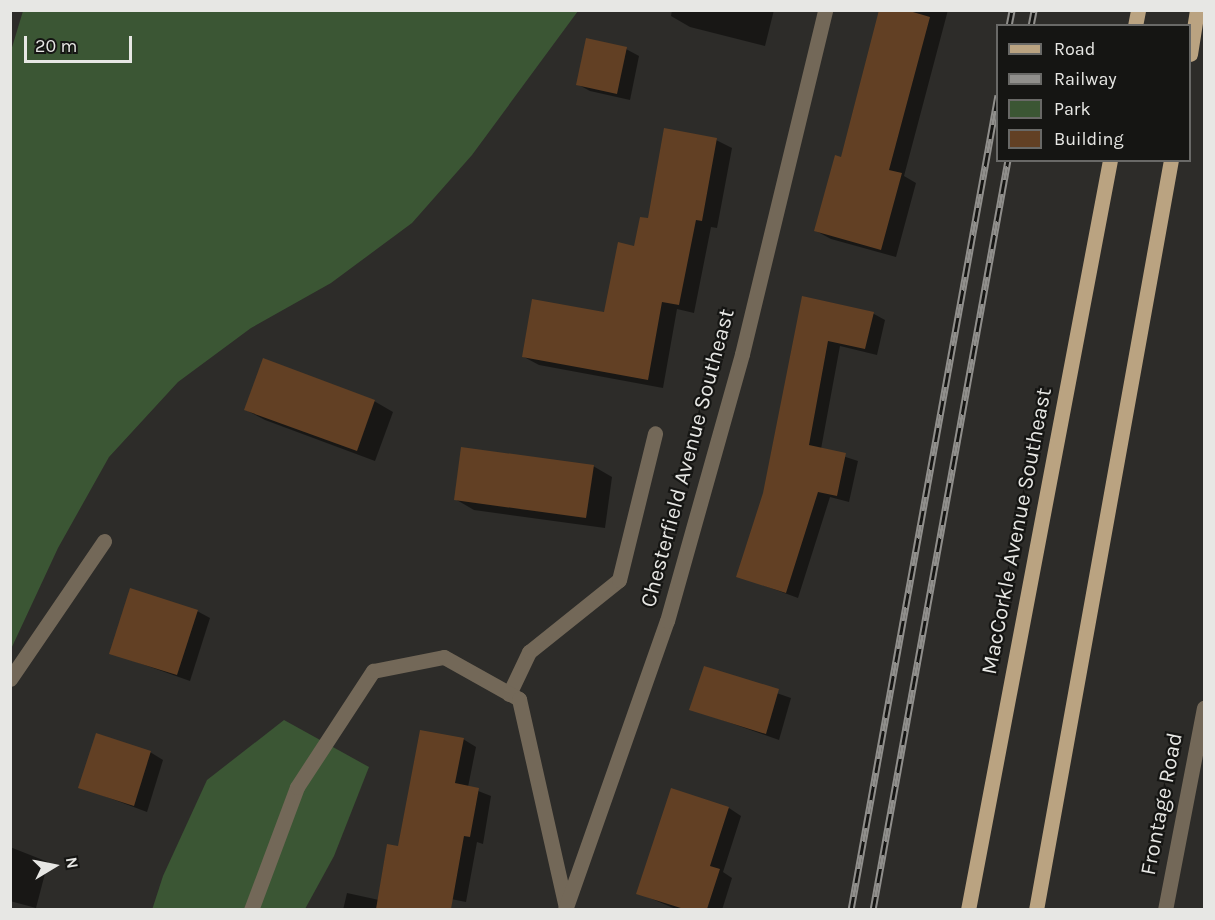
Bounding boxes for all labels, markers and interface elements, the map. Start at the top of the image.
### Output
scale bar [27,24,135,62]
legend [996,24,1191,162]
text: 20 m [35,35,77,57]
text: Road [1054,38,1095,60]
text: Railway [1054,68,1117,90]
text: Park [1054,98,1091,120]
text: Building [1054,128,1124,150]
street label: Chesterfield Avenue Southeast [635,306,741,610]
street label: MacCorkle Avenue Southeast [976,385,1058,677]
street label: Frontage Road [1135,730,1189,878]
north arrow [24,836,84,896]
text: N [62,855,83,870]

